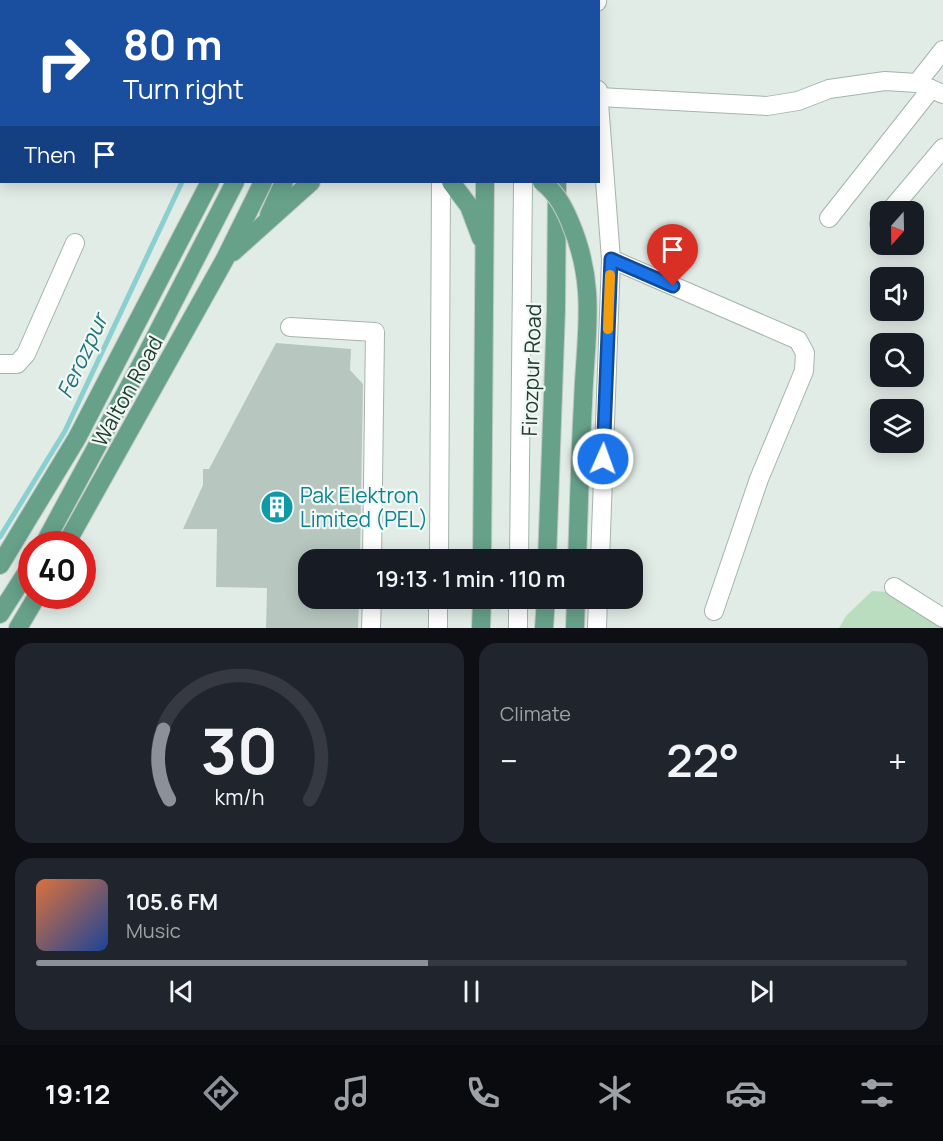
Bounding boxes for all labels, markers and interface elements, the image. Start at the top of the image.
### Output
text: 80 m [123,15,223,73]
icon: right [24,24,102,102]
text: Turn right [123,70,244,107]
icon: arrive [88,138,121,171]
text: Then [24,140,76,170]
north arrow [870,201,924,255]
map controls [870,201,924,453]
pin [647,224,698,286]
icon: arrive [656,233,689,266]
button: sound [870,267,924,321]
street label: Firozpur Road [515,303,547,437]
water label: Ferozpur [49,306,116,403]
street label: Walton Road [85,331,169,451]
button: search [870,333,924,387]
button: layers [870,399,924,453]
position arrow [571,427,635,491]
place label: Pak Elektron Limited (PEL) [300,481,428,533]
building icon: Pak Elektron Limited (PEL) [259,489,295,525]
speed limit sign: 40 [18,531,96,609]
text: 19:13 · 1 min · 110 m [376,564,565,594]
text: Climate [500,700,571,727]
text: 30 [201,707,278,793]
text: 22° [666,729,739,791]
text: − [500,738,518,783]
text: + [888,738,907,783]
text: km/h [215,782,264,811]
text: 105.6 FM [126,887,218,917]
text: Music [126,917,181,944]
icon: previous [165,975,198,1008]
icon: pause [455,975,488,1008]
icon: next [745,975,778,1008]
icon: directions [200,1072,242,1114]
icon: music [331,1072,373,1114]
icon: phone [462,1072,504,1114]
icon: climate [594,1072,636,1114]
icon: car [725,1072,767,1114]
icon: filters [856,1072,898,1114]
text: 19:12 [45,1075,110,1112]

